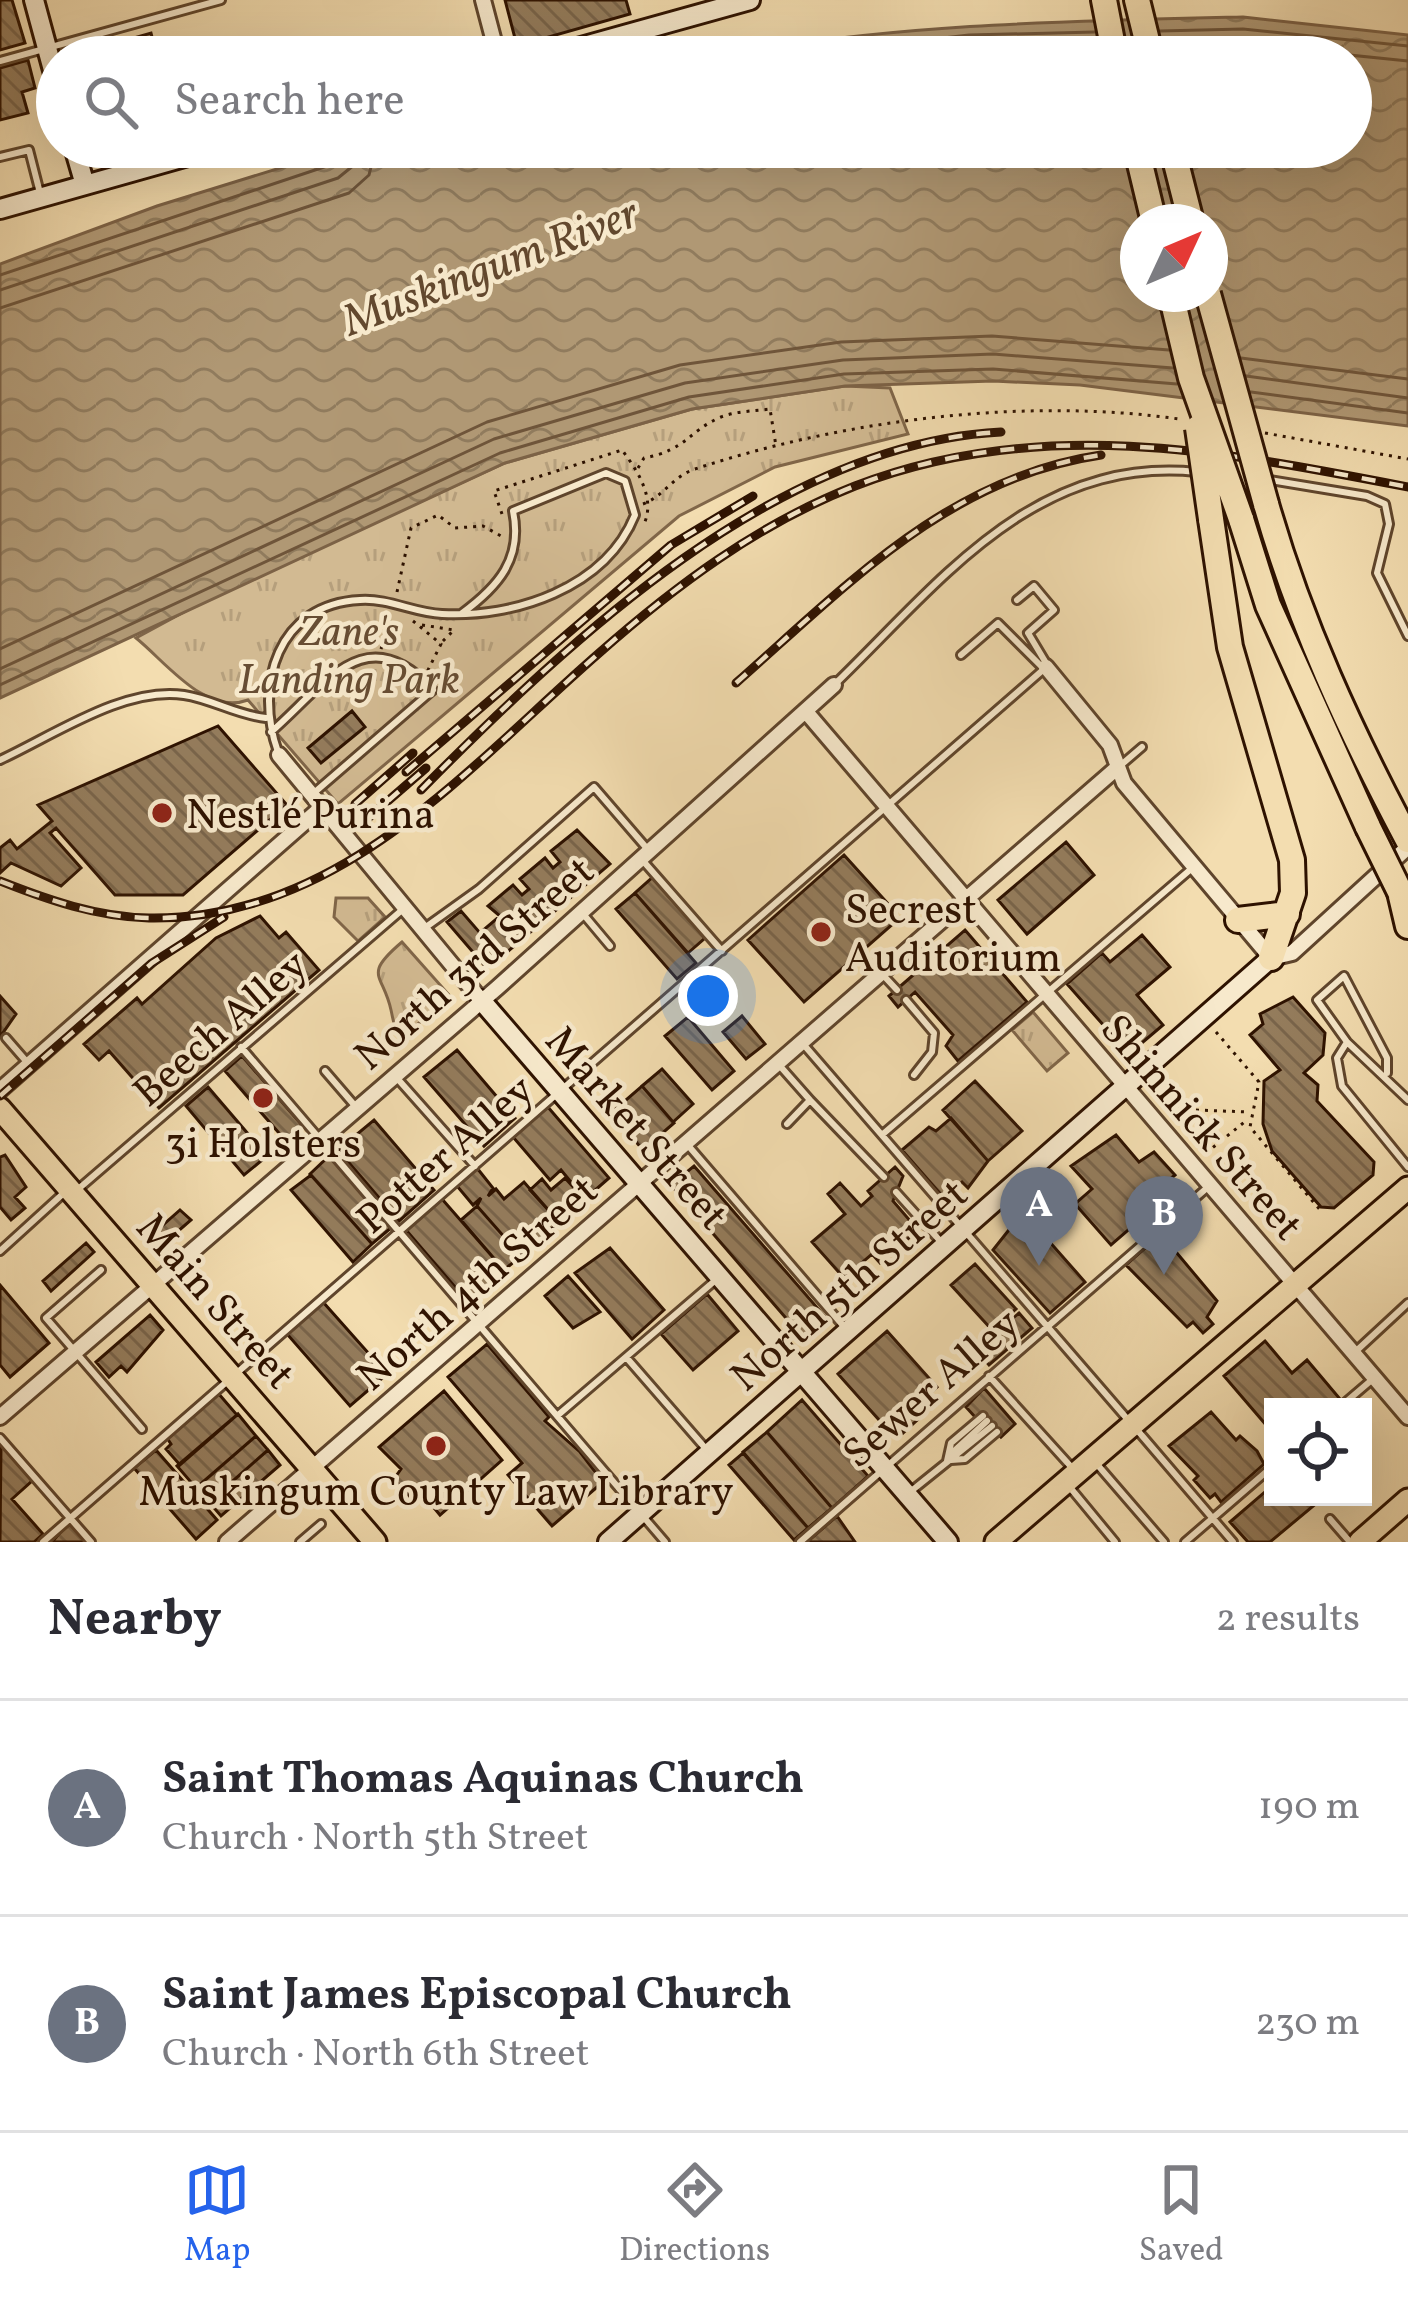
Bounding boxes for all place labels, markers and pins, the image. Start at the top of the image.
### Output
place label: Nestlé Purina [186,788,435,847]
marker: Nestlé Purina [149,800,175,826]
place label: Secrest Auditorium [845,883,1062,990]
marker: Secrest Auditorium [808,919,834,945]
marker: 3i Holsters [250,1085,276,1111]
place label: 3i Holsters [165,1117,361,1176]
pin: A [1000,1167,1078,1266]
pin: B [1125,1176,1203,1275]
marker: Muskingum County Law Library [423,1433,449,1459]
place label: Muskingum County Law Library [138,1465,734,1524]

